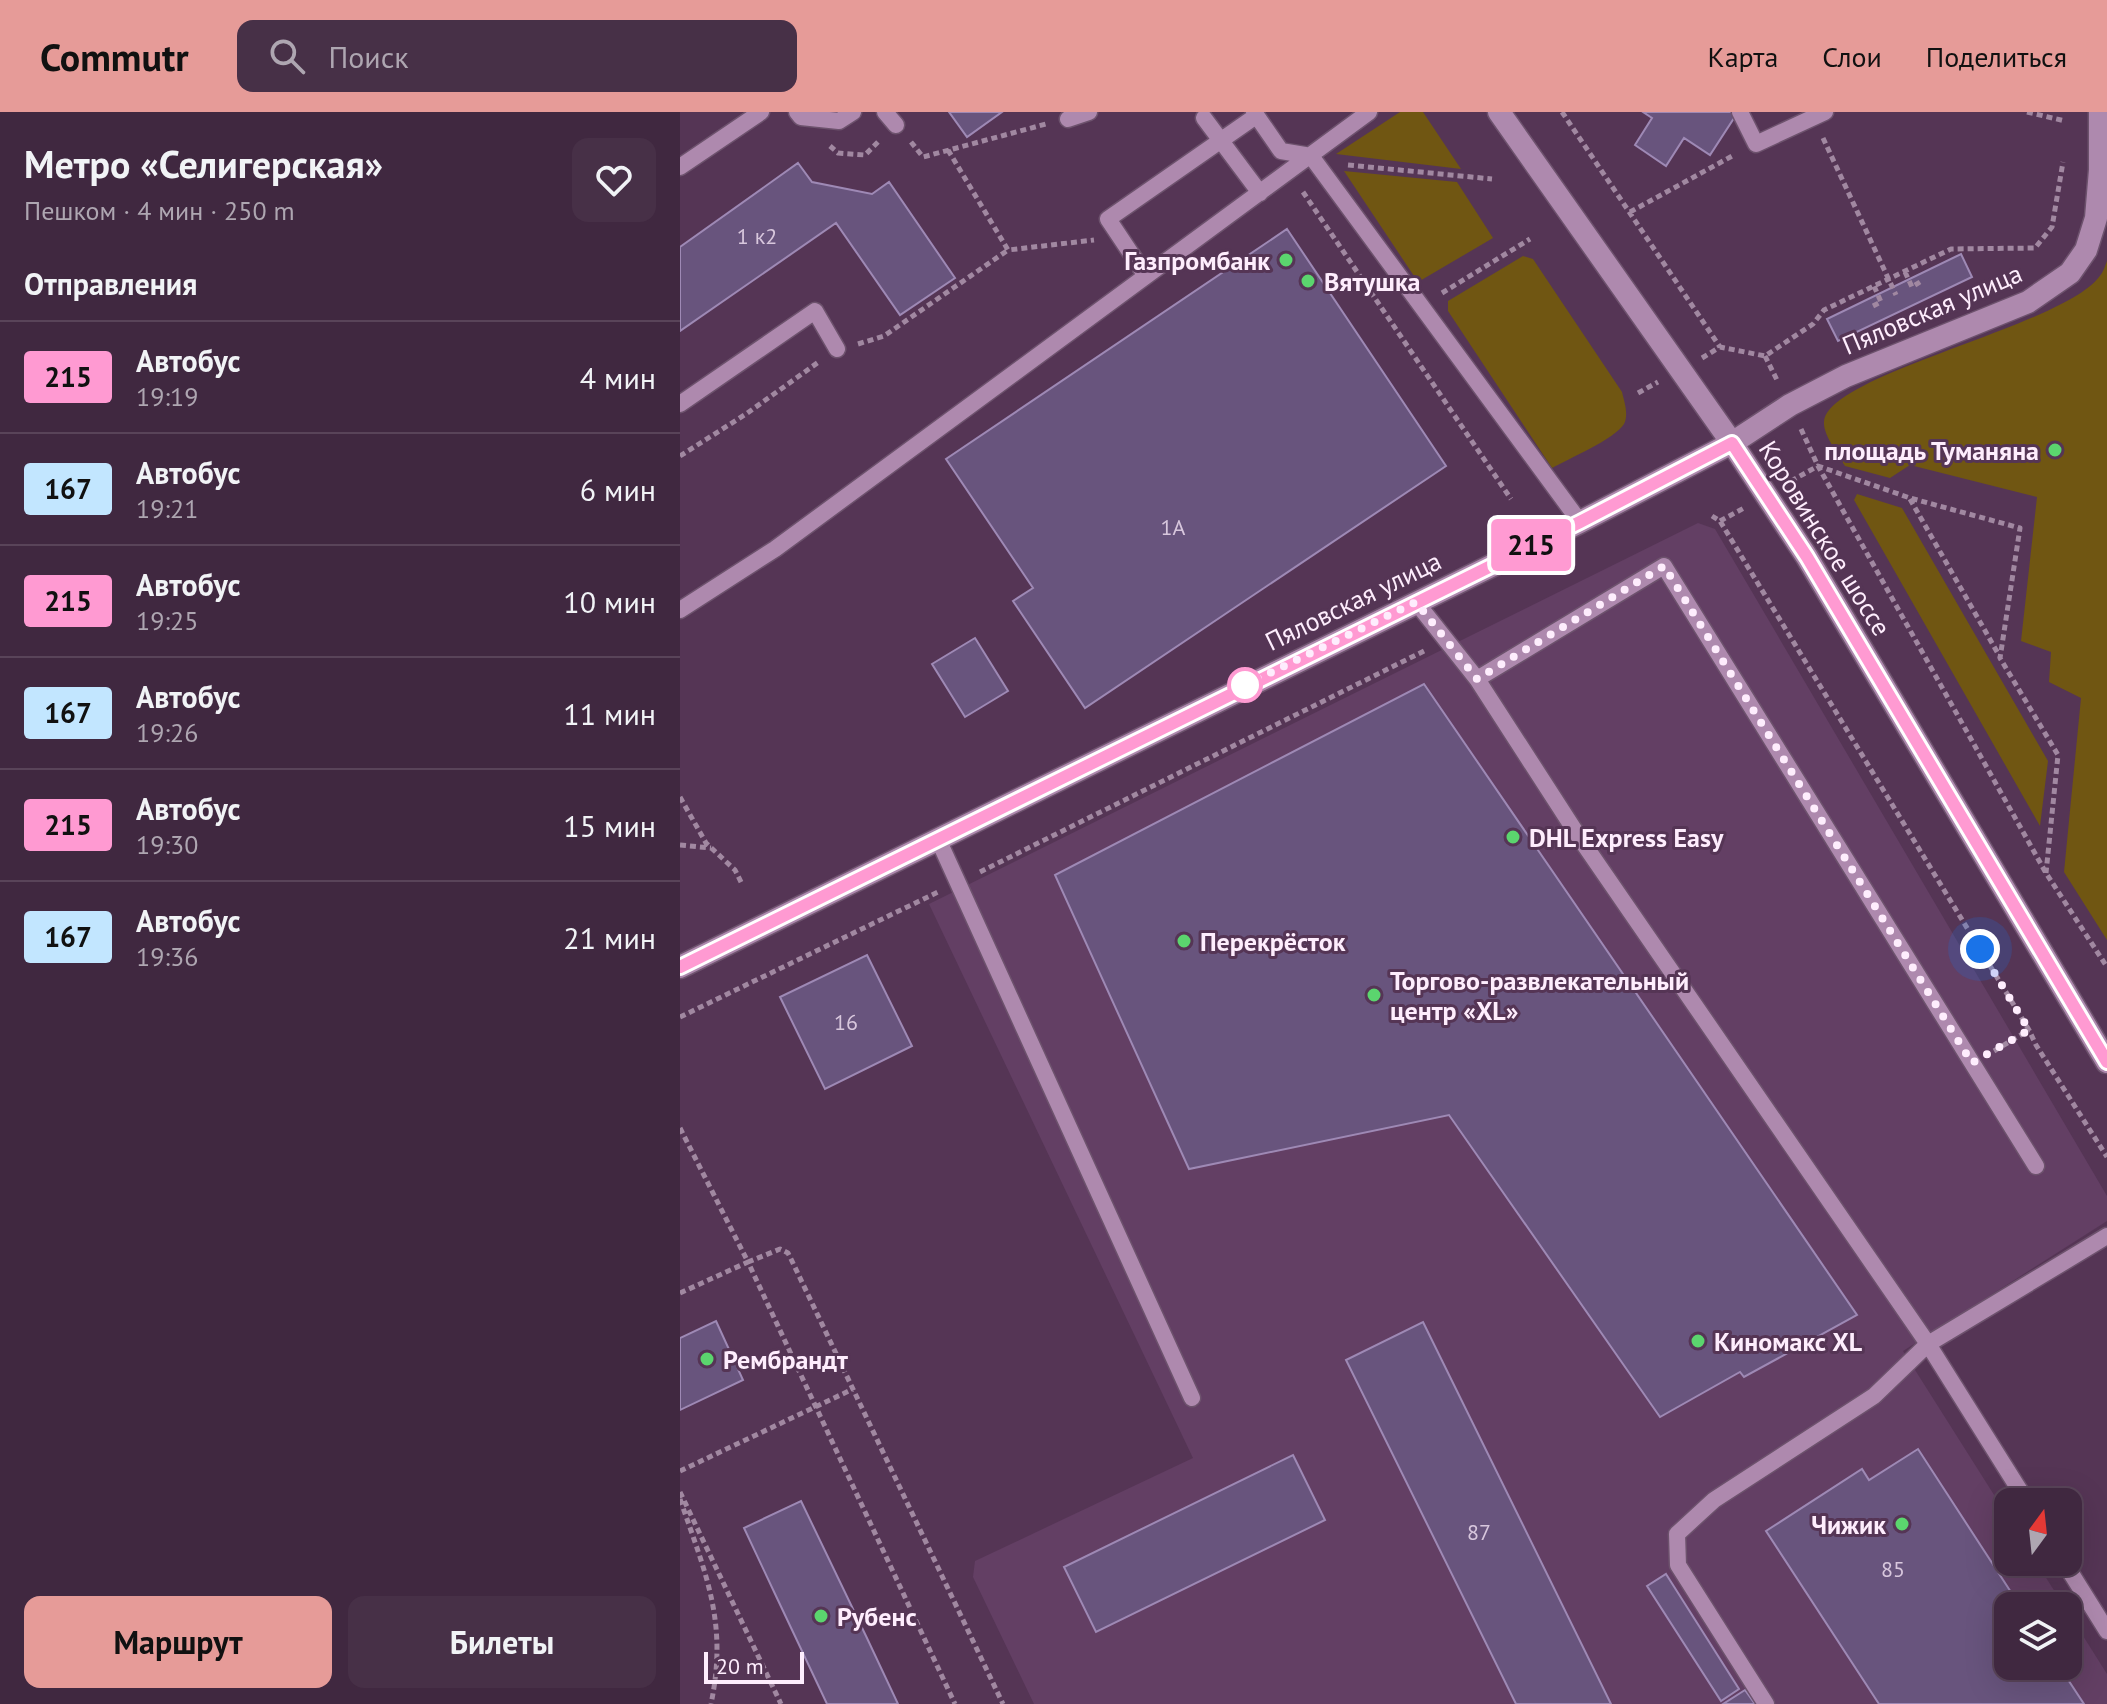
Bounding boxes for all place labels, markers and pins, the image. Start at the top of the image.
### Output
place label: Газпромбанк [1124,244,1270,277]
marker: Газпромбанк [1277,251,1295,269]
place label: Вятушка [1324,265,1421,298]
marker: Вятушка [1299,272,1317,290]
place label: площадь Туманяна [1824,434,2039,467]
marker: площадь Туманяна [2046,441,2064,459]
unlabelled marker [1228,668,1262,702]
place label: DHL Express Easy [1529,821,1724,854]
marker: DHL Express Easy [1504,828,1522,846]
place label: Перекрёсток [1200,925,1346,958]
marker: Перекрёсток [1175,932,1193,950]
place label: Торгово-развлекательный центр «XL» [1390,964,1689,1027]
marker: Торгово-развлекательный центр «XL» [1365,986,1383,1004]
place label: Киномакс XL [1714,1325,1863,1358]
marker: Киномакс XL [1689,1332,1707,1350]
place label: Рембрандт [723,1343,848,1376]
marker: Рембрандт [698,1350,716,1368]
place label: Чижик [1811,1508,1886,1541]
marker: Чижик [1893,1515,1911,1533]
place label: Рубенс [837,1600,917,1633]
marker: Рубенс [812,1607,830,1625]

